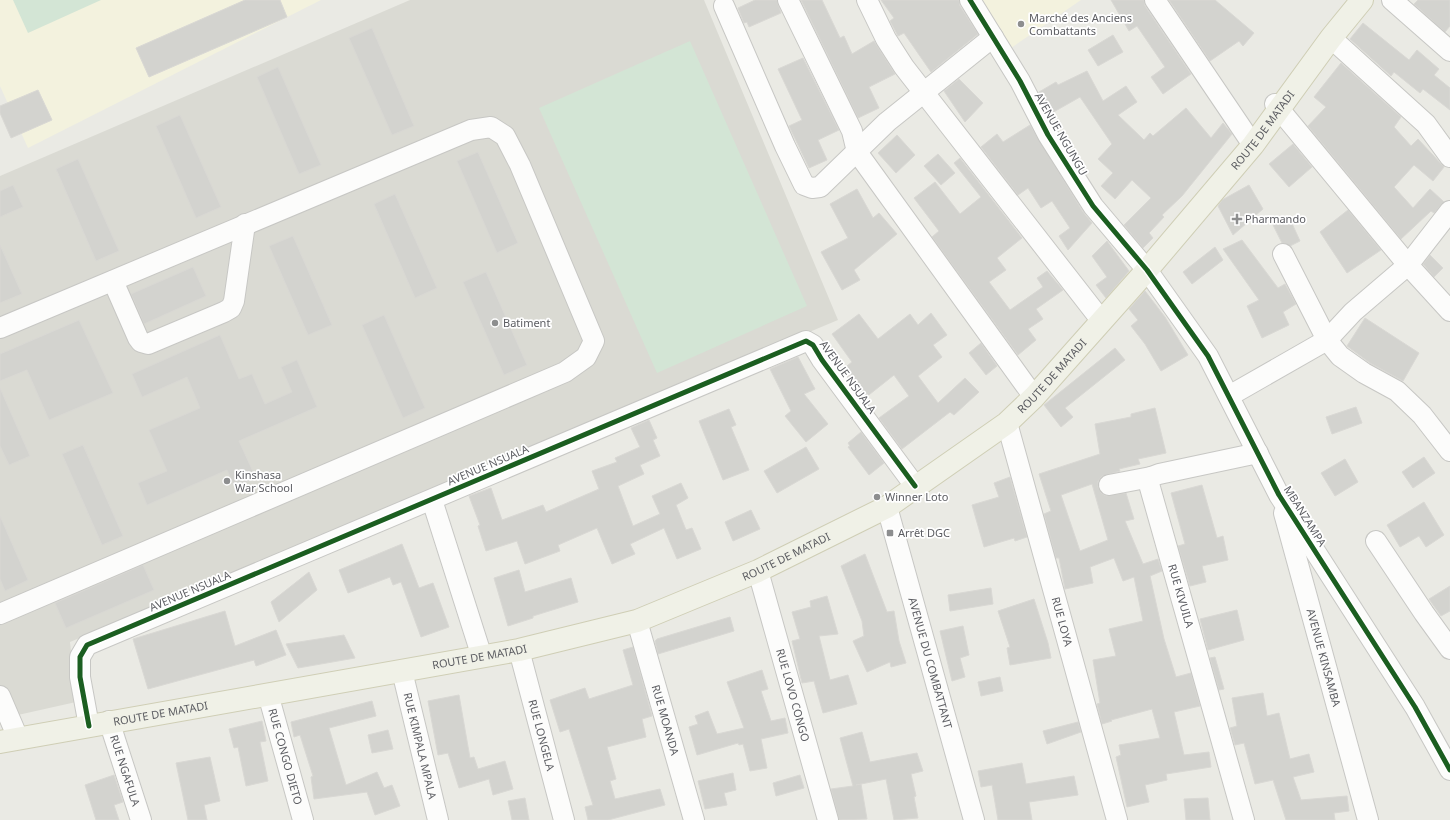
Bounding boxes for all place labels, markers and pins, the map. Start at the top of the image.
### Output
place label: Marché des Anciens Combattants [1029,10,1132,38]
marker: Marché des Anciens Combattants [1016,19,1026,29]
place label: Pharmando [1245,211,1306,226]
marker: Pharmando [1232,214,1242,224]
place label: Batiment [503,315,550,330]
marker: Batiment [490,318,500,328]
place label: Kinshasa War School [235,467,293,495]
marker: Kinshasa War School [222,476,232,486]
place label: Winner Loto [885,489,949,504]
marker: Winner Loto [872,492,882,502]
place label: Arrêt DGC [898,525,950,540]
marker: Arrêt DGC [885,528,895,538]

